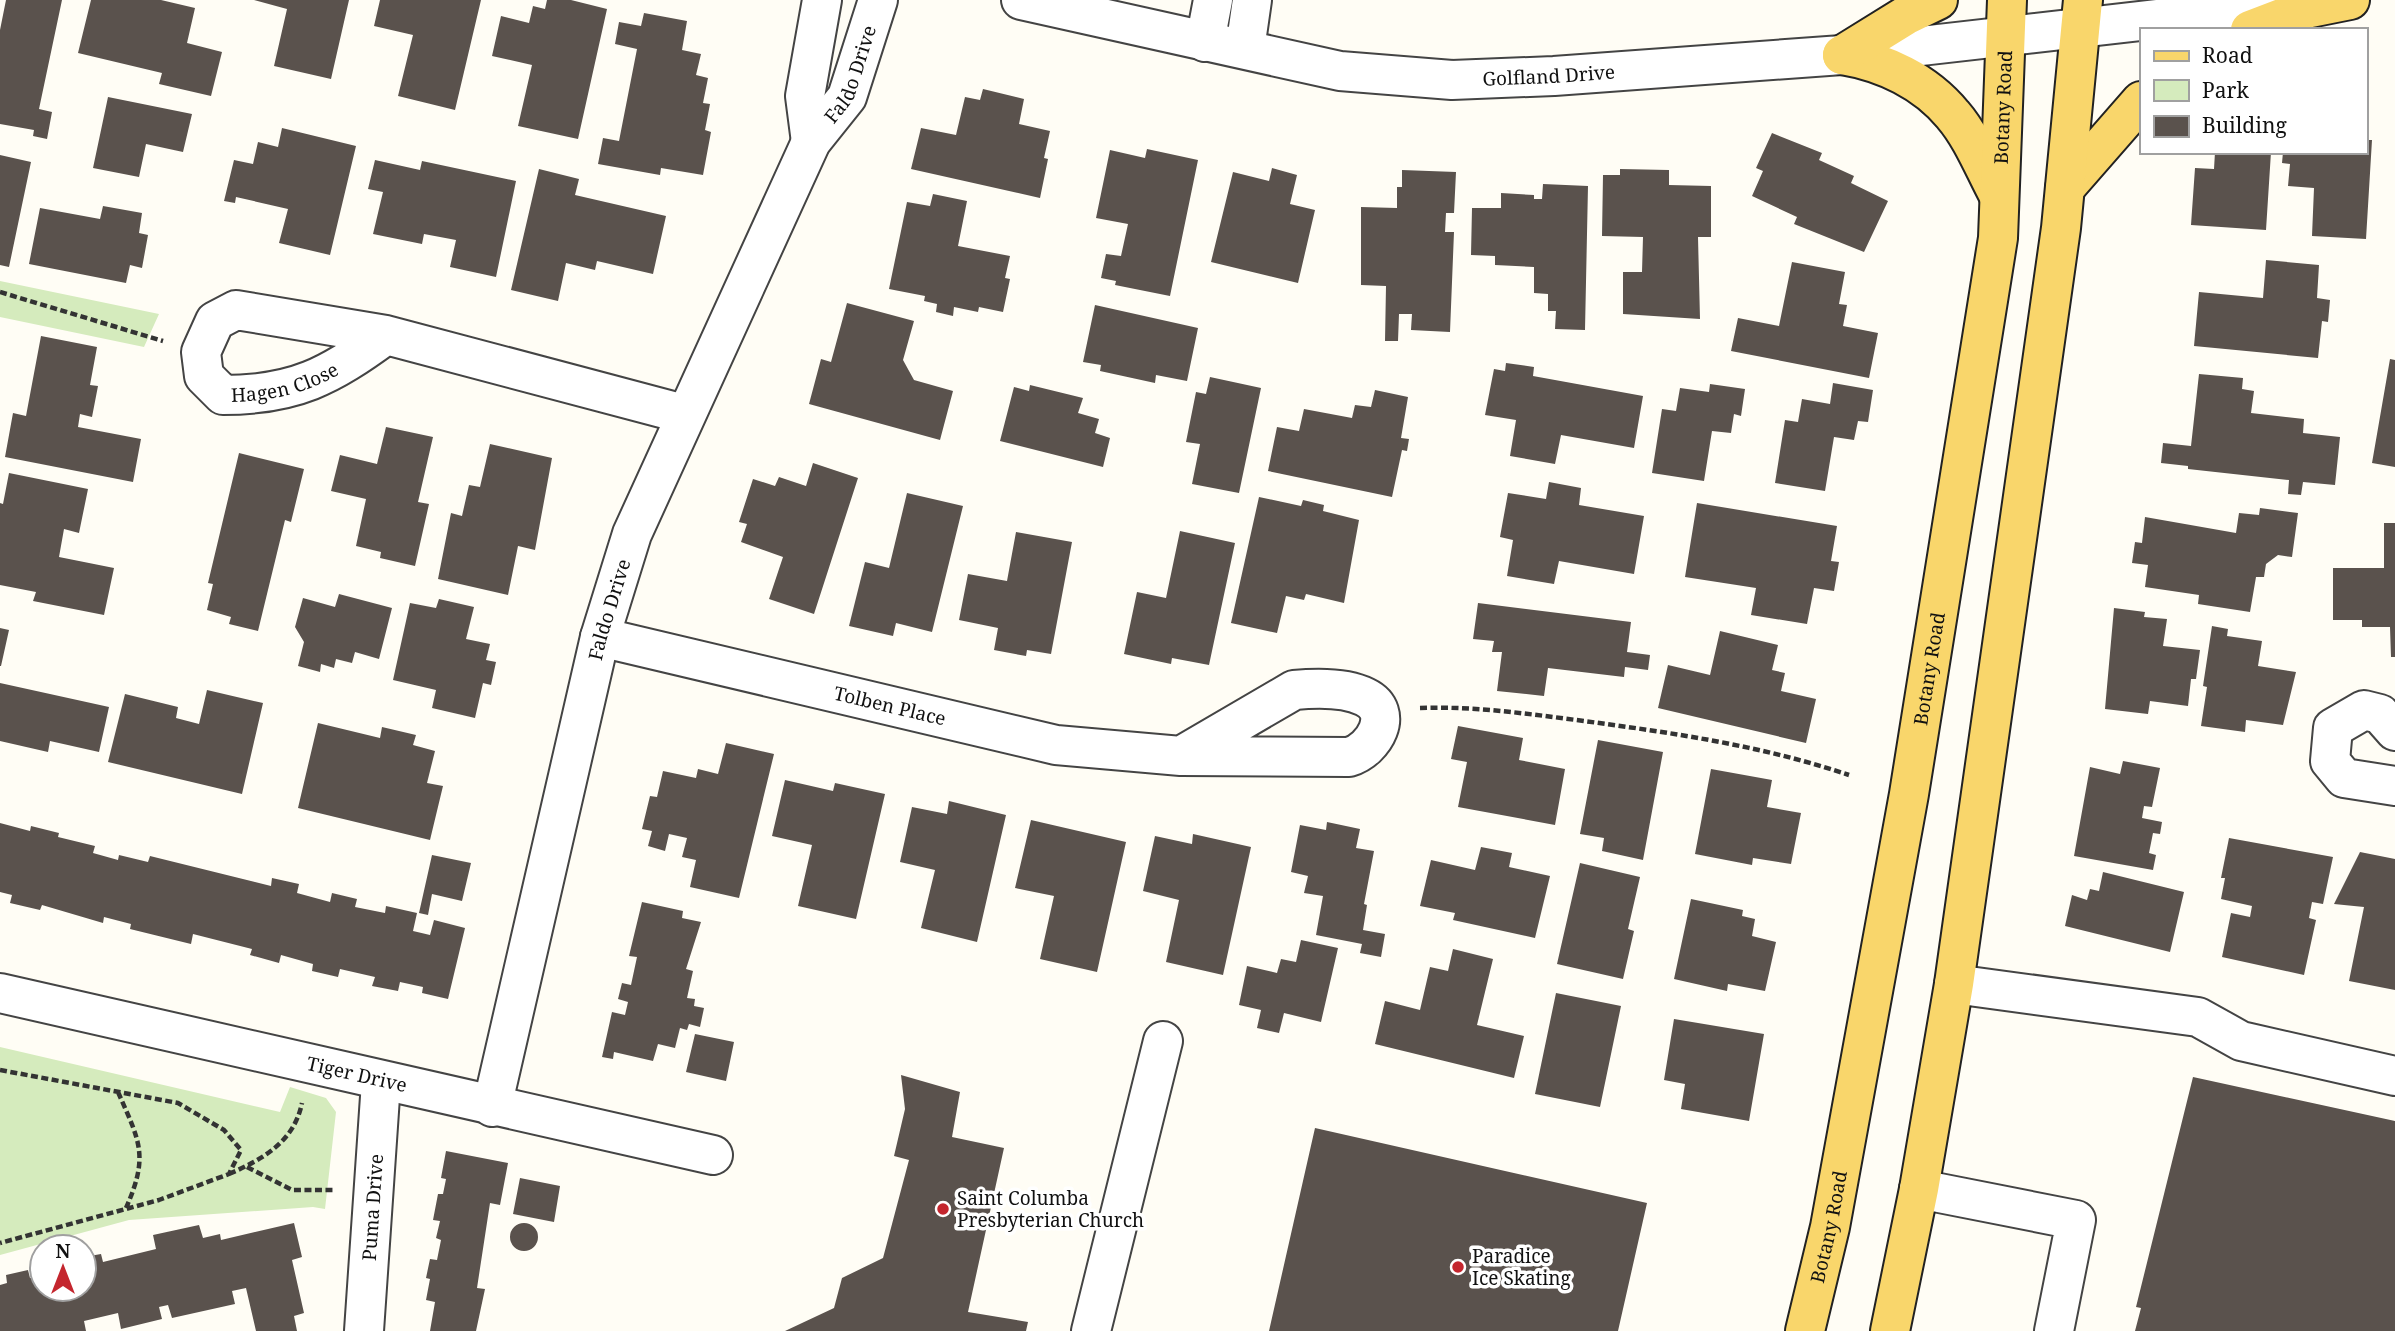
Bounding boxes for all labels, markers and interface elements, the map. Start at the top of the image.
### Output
street label: Faldo Drive [818,22,882,129]
legend [2140,28,2367,154]
text: Road [2202,41,2253,69]
street label: Botany Road [1988,49,2018,165]
street label: Golfland Drive [1482,59,1616,92]
text: Park [2202,76,2249,104]
text: Building [2202,111,2287,139]
street label: Hagen Close [230,356,343,408]
street label: Faldo Drive [582,556,636,663]
street label: Botany Road [1907,610,1951,727]
street label: Tolben Place [831,680,949,731]
street label: Tiger Drive [304,1050,410,1098]
street label: Puma Drive [356,1153,389,1262]
street label: Botany Road [1804,1168,1853,1286]
place label: Saint Columba Presbyterian Church [957,1185,1144,1233]
marker: Saint Columba Presbyterian Church [935,1201,951,1217]
north arrow [28,1233,98,1303]
text: N [56,1238,71,1264]
place label: Paradice Ice Skating [1472,1243,1571,1291]
marker: Paradice Ice Skating [1450,1259,1466,1275]

